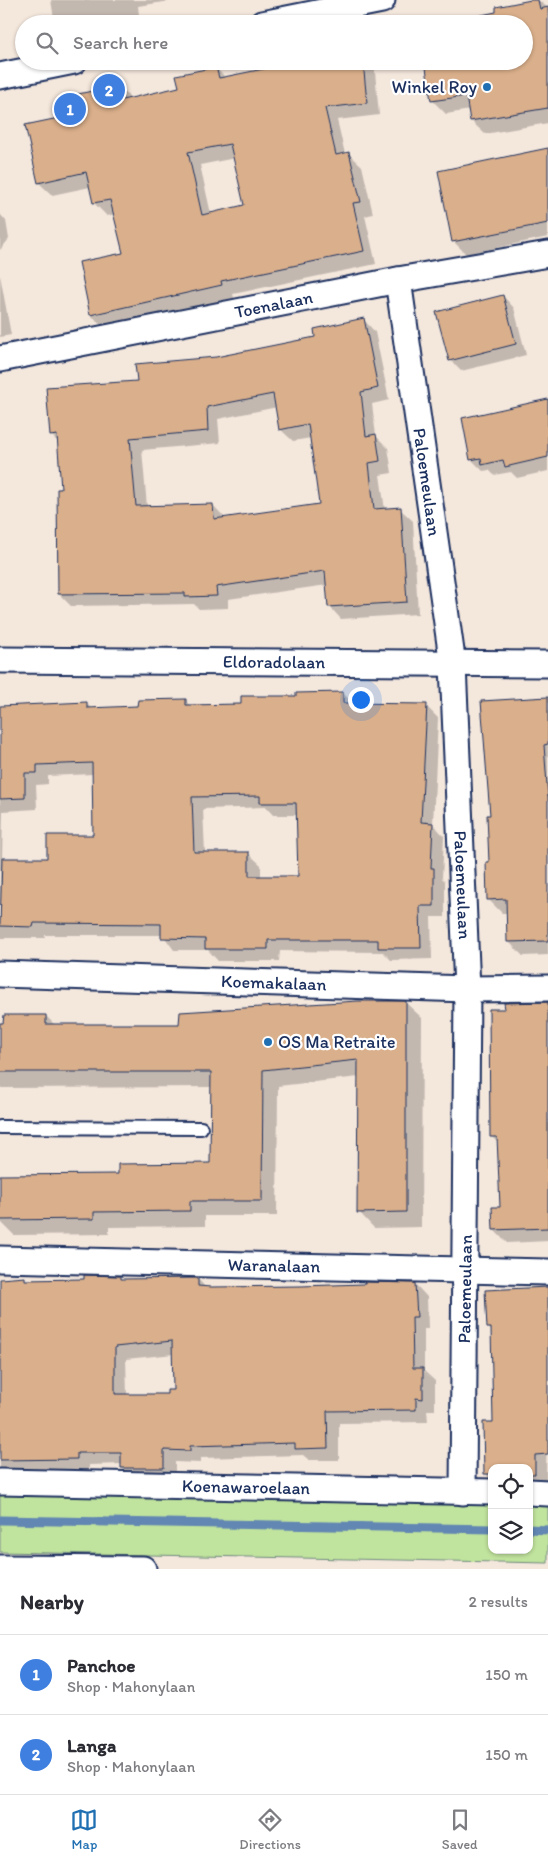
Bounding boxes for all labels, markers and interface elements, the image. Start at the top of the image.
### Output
search box [15,15,533,70]
icon: search [33,29,61,57]
text: Search here [73,31,168,54]
pin: 2 [93,71,125,109]
place label: Winkel Roy [392,76,478,98]
marker: Winkel Roy [481,81,493,93]
pin: 1 [54,90,86,128]
street label: Toenalaan [233,286,315,323]
street label: Paloemeulaan [408,426,445,537]
street label: Eldoradolaan [223,651,325,673]
your location [348,687,374,713]
street label: Paloemeulaan [449,830,476,940]
street label: Koemakalaan [221,970,327,995]
place label: OS Ma Retraite [278,1031,396,1053]
marker: OS Ma Retraite [262,1036,274,1048]
street label: Paloemeulaan [453,1234,477,1344]
street label: Waranalaan [227,1253,320,1278]
map controls [488,1464,533,1554]
button: locate [488,1464,533,1509]
street label: Koenawaroelaan [182,1475,311,1499]
button: layers [488,1509,533,1554]
text: Nearby [20,1589,84,1614]
text: 2 results [468,1592,528,1611]
text: Panchoe [67,1654,135,1677]
text: 1 [32,1665,40,1684]
text: 150 m [485,1665,528,1684]
text: Shop · Mahonylaan [67,1677,195,1696]
text: Langa [67,1734,116,1757]
text: 2 [32,1745,40,1764]
text: 150 m [485,1745,528,1764]
text: Shop · Mahonylaan [67,1757,195,1776]
tab: Map [70,1806,98,1853]
tab: Directions [239,1806,301,1853]
tab: Saved [442,1806,478,1853]

